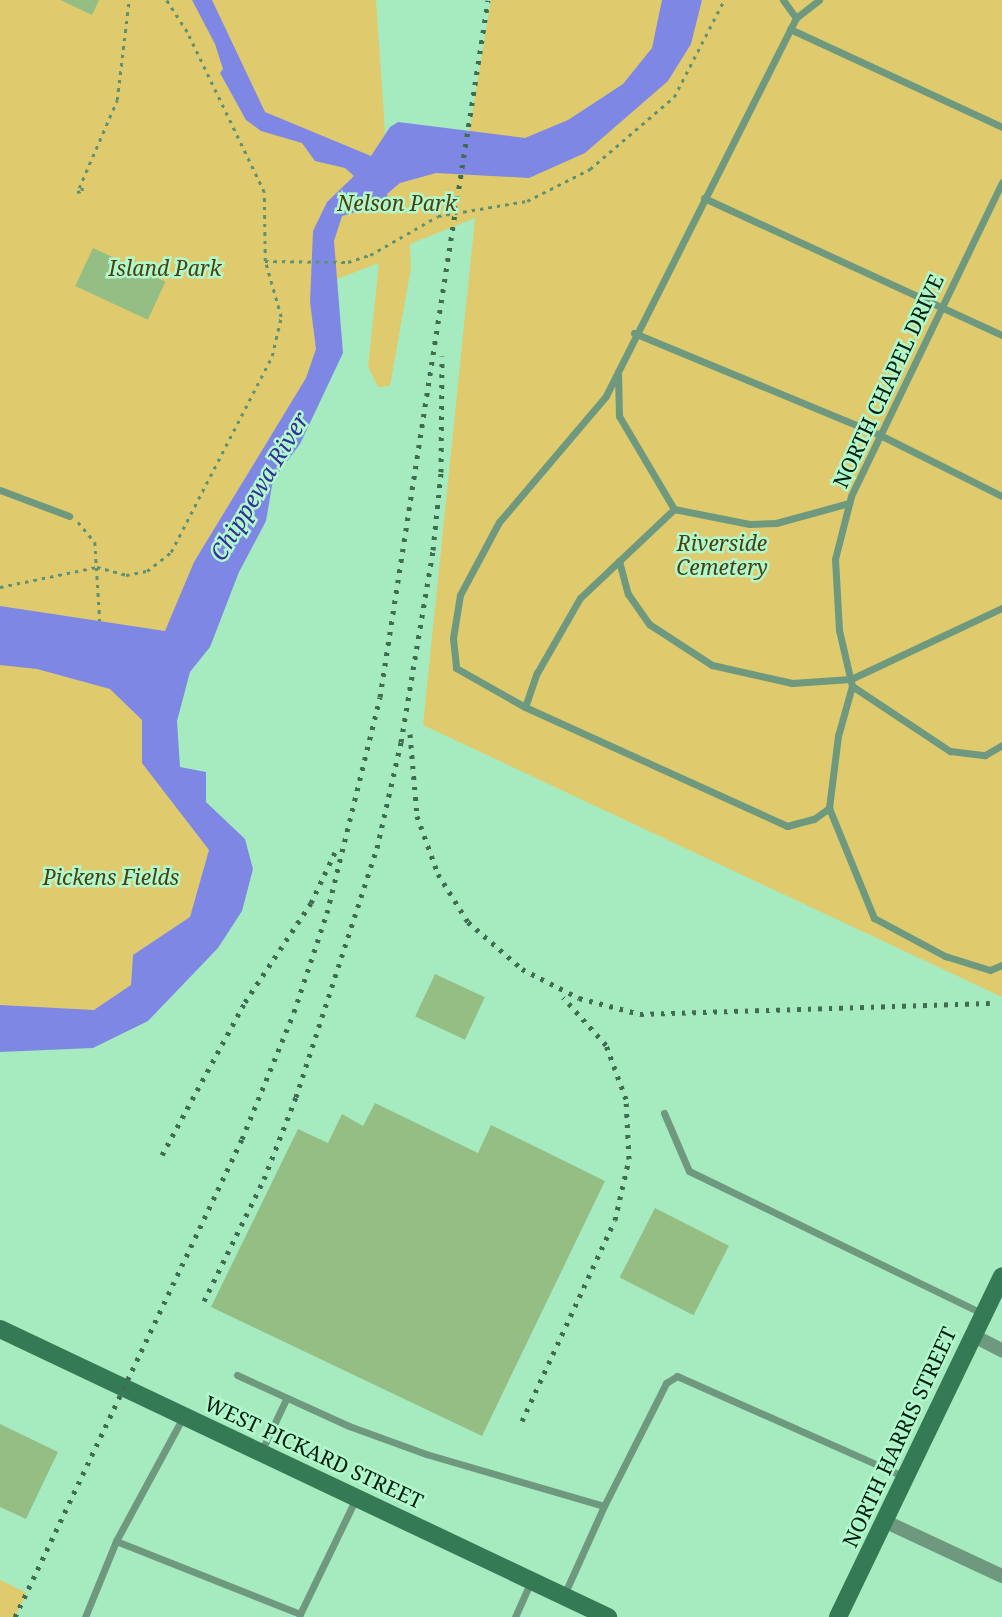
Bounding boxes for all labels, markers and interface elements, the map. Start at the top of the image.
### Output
park label: Nelson Park [337,190,457,216]
park label: Island Park [108,255,222,281]
street label: NORTH CHAPEL DRIVE [827,270,949,492]
water label: Chippewa River [204,407,314,565]
park label: Riverside Cemetery [676,530,768,580]
park label: Pickens Fields [43,864,179,890]
street label: NORTH HARRIS STREET [837,1323,961,1551]
street label: WEST PICKARD STREET [201,1390,427,1514]

